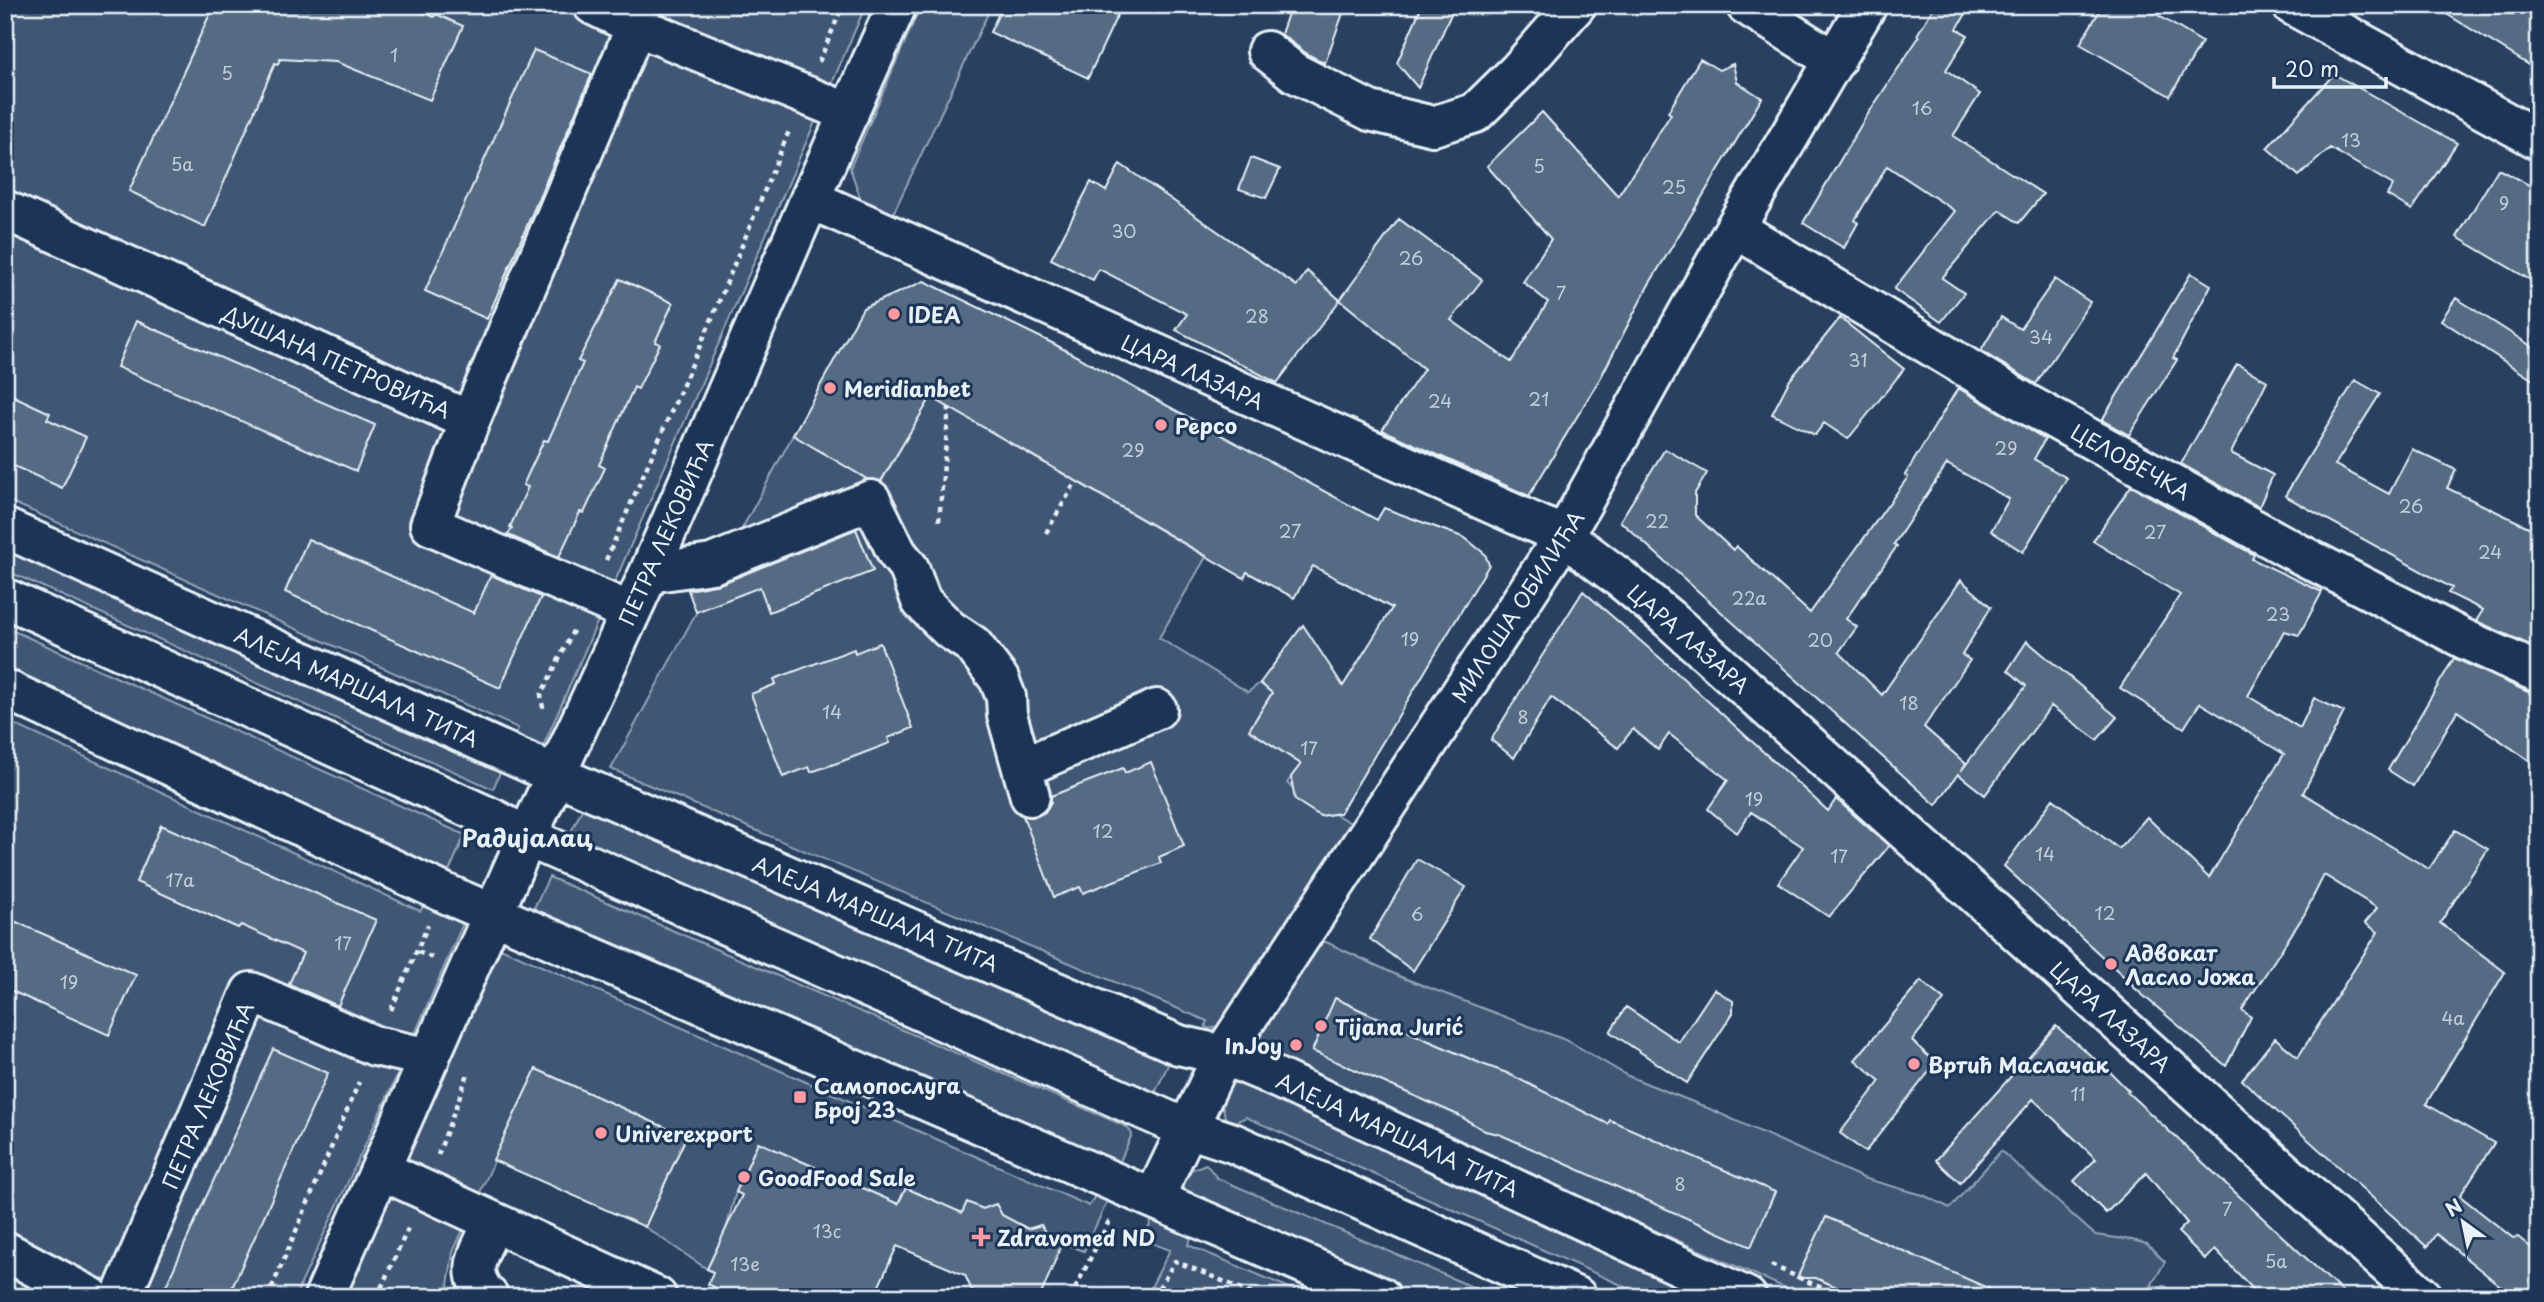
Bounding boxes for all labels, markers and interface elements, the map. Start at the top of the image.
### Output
house number: 1 [390,41,398,68]
scale bar [2274,46,2386,90]
text: 20 m [2285,52,2339,84]
house number: 5 [221,59,233,86]
house number: 16 [1912,94,1932,121]
house number: 13 [2341,126,2361,153]
house number: 5a [171,150,193,177]
house number: 5 [1533,152,1545,179]
house number: 25 [1662,173,1686,200]
house number: 9 [2499,189,2509,216]
house number: 30 [1111,217,1137,244]
house number: 26 [1399,244,1423,271]
house number: 7 [1556,279,1566,306]
street label: ДУШАНА ПЕТРОВИЋА [217,296,456,426]
place label: IDEA [908,298,961,330]
house number: 28 [1245,302,1269,329]
marker: IDEA [886,306,902,322]
house number: 34 [2029,323,2053,350]
street label: ЦАРА ЛАЗАРА [1117,325,1269,417]
house number: 31 [1849,346,1867,373]
place label: Meridianbet [844,372,971,404]
marker: Meridianbet [822,380,838,396]
house number: 21 [1529,385,1549,412]
house number: 24 [1428,387,1452,414]
place label: Pepco [1175,409,1237,441]
street label: ЦЕЛОВЕЧКА [2065,415,2197,507]
marker: Pepco [1153,417,1169,433]
street label: ПЕТРА ЛЕКОВИЋА [610,434,720,630]
house number: 29 [1995,434,2017,461]
house number: 29 [1122,436,1144,463]
house number: 26 [2399,492,2423,519]
street label: МИЛОША ОБИЛИЋА [1443,504,1591,708]
house number: 22 [1645,507,1669,534]
house number: 27 [1279,517,1301,544]
house number: 27 [2144,518,2166,545]
house number: 24 [2478,538,2502,565]
street label: ЦАРА ЛАЗАРА [1621,576,1757,700]
house number: 22a [1731,584,1767,611]
house number: 23 [2266,600,2290,627]
street label: АЛЕЈА МАРШАЛА ТИТА [230,618,484,754]
house number: 19 [1401,625,1419,652]
house number: 20 [1807,626,1833,653]
house number: 18 [1899,689,1919,716]
house number: 14 [822,698,842,725]
house number: 8 [1517,703,1529,730]
house number: 17 [1300,734,1318,761]
house number: 19 [1745,785,1763,812]
house number: 12 [1093,817,1113,844]
district label: Радијалац [462,819,593,855]
house number: 14 [2035,840,2055,867]
house number: 17 [1830,842,1848,869]
street label: АЛЕЈА МАРШАЛА ТИТА [748,847,1004,979]
house number: 17a [166,866,195,893]
house number: 12 [2095,899,2115,926]
house number: 6 [1411,900,1423,927]
house number: 17 [334,929,352,956]
place label: Адвокат Ласло Јожа [2124,936,2256,992]
street label: ЦАРА ЛАЗАРА [2043,953,2179,1079]
marker: Адвокат Ласло Јожа [2103,956,2119,972]
house number: 19 [60,968,78,995]
street label: ПЕТРА ЛЕКОВИЋА [153,996,261,1194]
house number: 4a [2441,1004,2465,1031]
place label: Tijana Jurić [1335,1010,1463,1042]
marker: Tijana Jurić [1313,1018,1329,1034]
place label: InJoy [1225,1029,1282,1061]
marker: InJoy [1288,1037,1304,1053]
place label: Вртић Маслачак [1928,1048,2110,1080]
marker: Вртић Маслачак [1906,1056,1922,1072]
street label: АЛЕЈА МАРШАЛА ТИТА [1272,1064,1524,1204]
place label: Самопослуга Број 23 [814,1069,960,1125]
house number: 11 [2070,1080,2086,1107]
marker: Самопослуга Број 23 [792,1089,808,1105]
place label: Univerexport [615,1117,753,1149]
marker: Univerexport [593,1125,609,1141]
place label: GoodFood Sale [758,1161,916,1193]
marker: GoodFood Sale [736,1169,752,1185]
house number: 8 [1674,1170,1686,1197]
north arrow [2428,1186,2498,1256]
text: N [2439,1191,2467,1223]
house number: 7 [2222,1195,2232,1222]
house number: 13c [813,1217,841,1244]
place label: Zdravomed ND [997,1221,1155,1253]
marker: Zdravomed ND [971,1227,991,1247]
house number: 5a [2265,1247,2287,1274]
house number: 13e [730,1250,760,1277]

